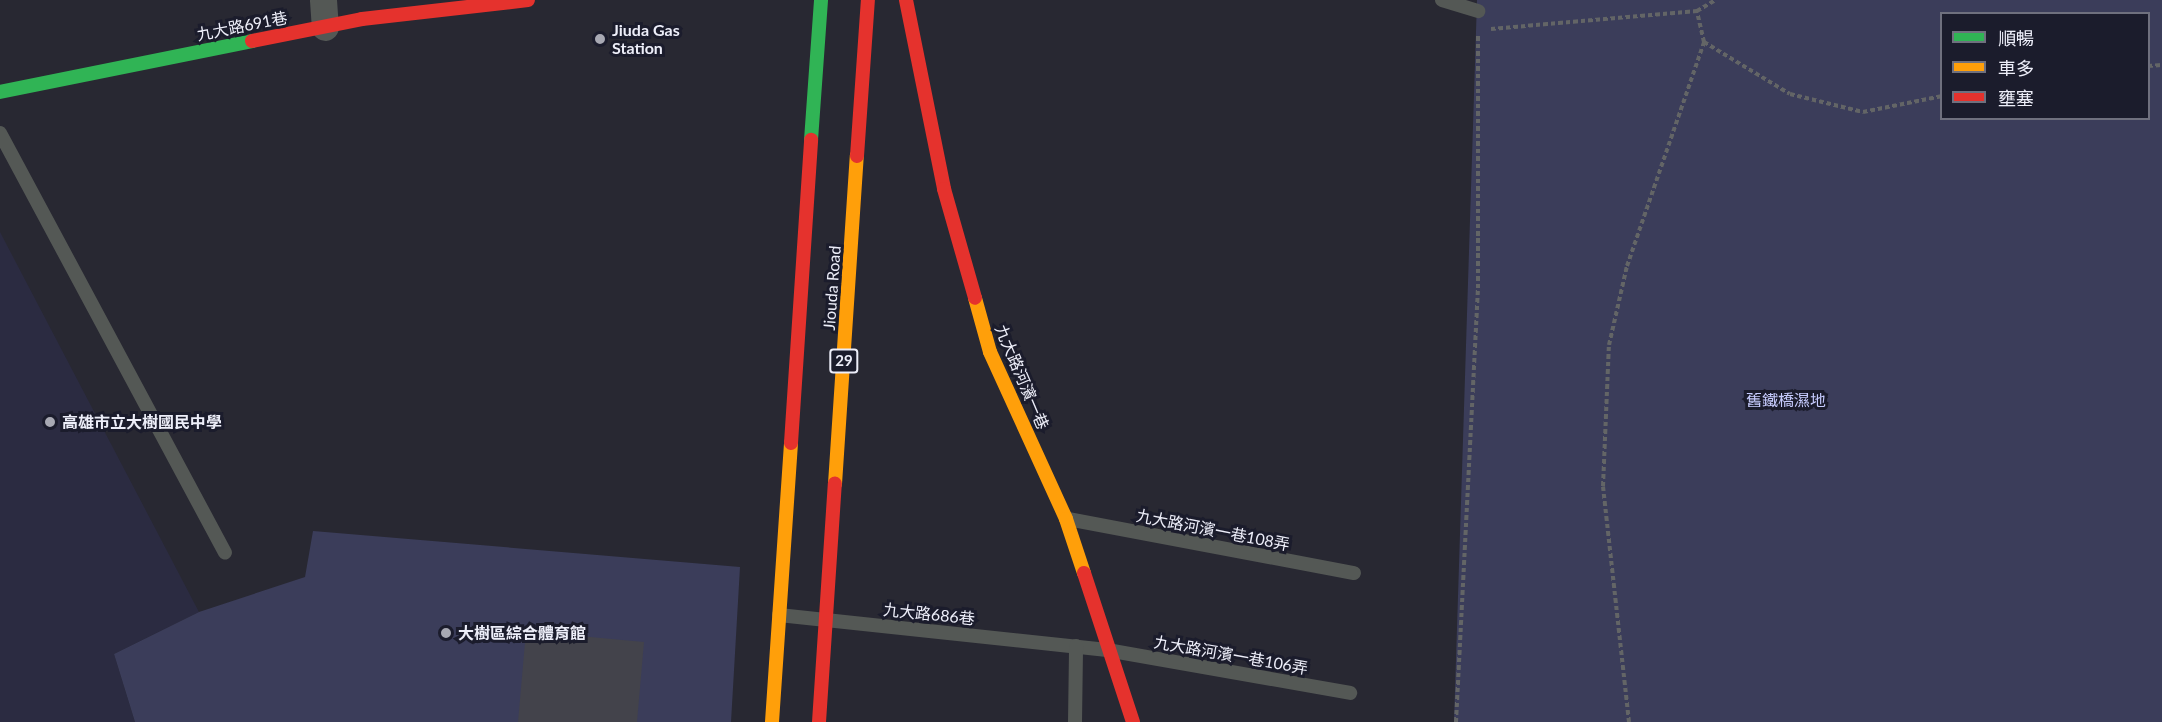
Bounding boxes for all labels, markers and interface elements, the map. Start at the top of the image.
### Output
street label: 九大路691巷 [195,8,289,44]
legend [1940,12,2150,120]
place label: Jiuda Gas Station [612,20,680,58]
text: 順暢 [1998,27,2034,49]
marker: Jiuda Gas Station [593,32,607,46]
text: 車多 [1998,57,2034,79]
text: 壅塞 [1998,87,2034,109]
street label: Jiouda Road [819,245,845,331]
street label: 九大路河濱一巷 [991,322,1053,432]
road number: 29 [829,349,859,373]
park label: 舊鐵橋濕地 [1746,390,1826,410]
place label: 高雄市立大樹國民中學 [62,412,222,432]
marker: 高雄市立大樹國民中學 [43,415,57,429]
street label: 九大路河濱一巷108弄 [1135,506,1291,554]
street label: 九大路686巷 [882,600,976,628]
place label: 大樹區綜合體育館 [458,623,586,643]
marker: 大樹區綜合體育館 [439,626,453,640]
street label: 九大路河濱一巷106弄 [1153,632,1309,678]

